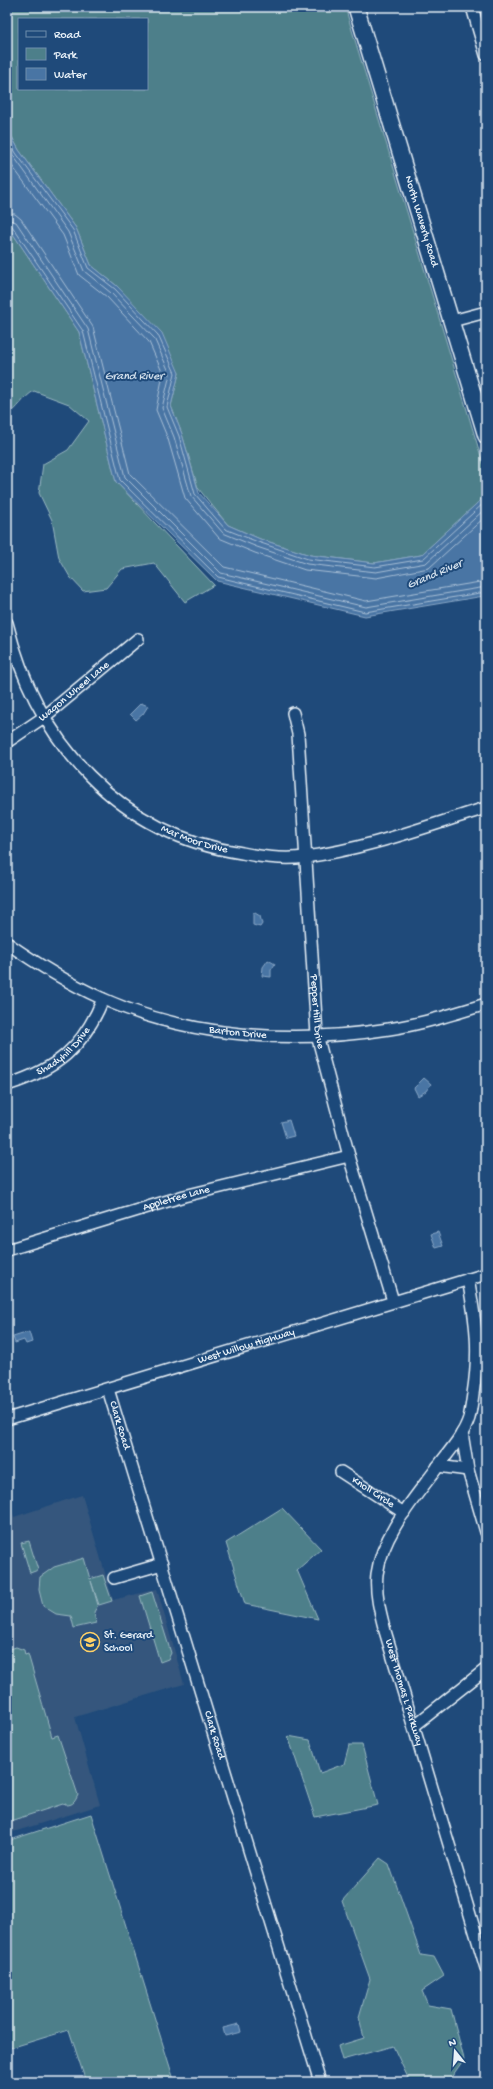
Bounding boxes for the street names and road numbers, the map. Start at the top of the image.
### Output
street label: North Waverly Road [402,175,441,270]
street label: Wagon Wheel Lane [37,659,112,725]
street label: Mar Moor Drive [159,823,229,856]
street label: Pepper Hill Drive [307,973,327,1051]
street label: Barton Drive [207,1024,267,1042]
street label: Shadyhill Drive [35,1025,93,1079]
street label: Appletree Lane [142,1184,211,1214]
street label: West Willow Highway [196,1326,297,1367]
street label: Clark Road [106,1400,133,1452]
street label: Knoll Circle [349,1474,397,1511]
street label: West Thomas L Parkway [382,1638,425,1748]
street label: Clark Road [201,1710,227,1762]

